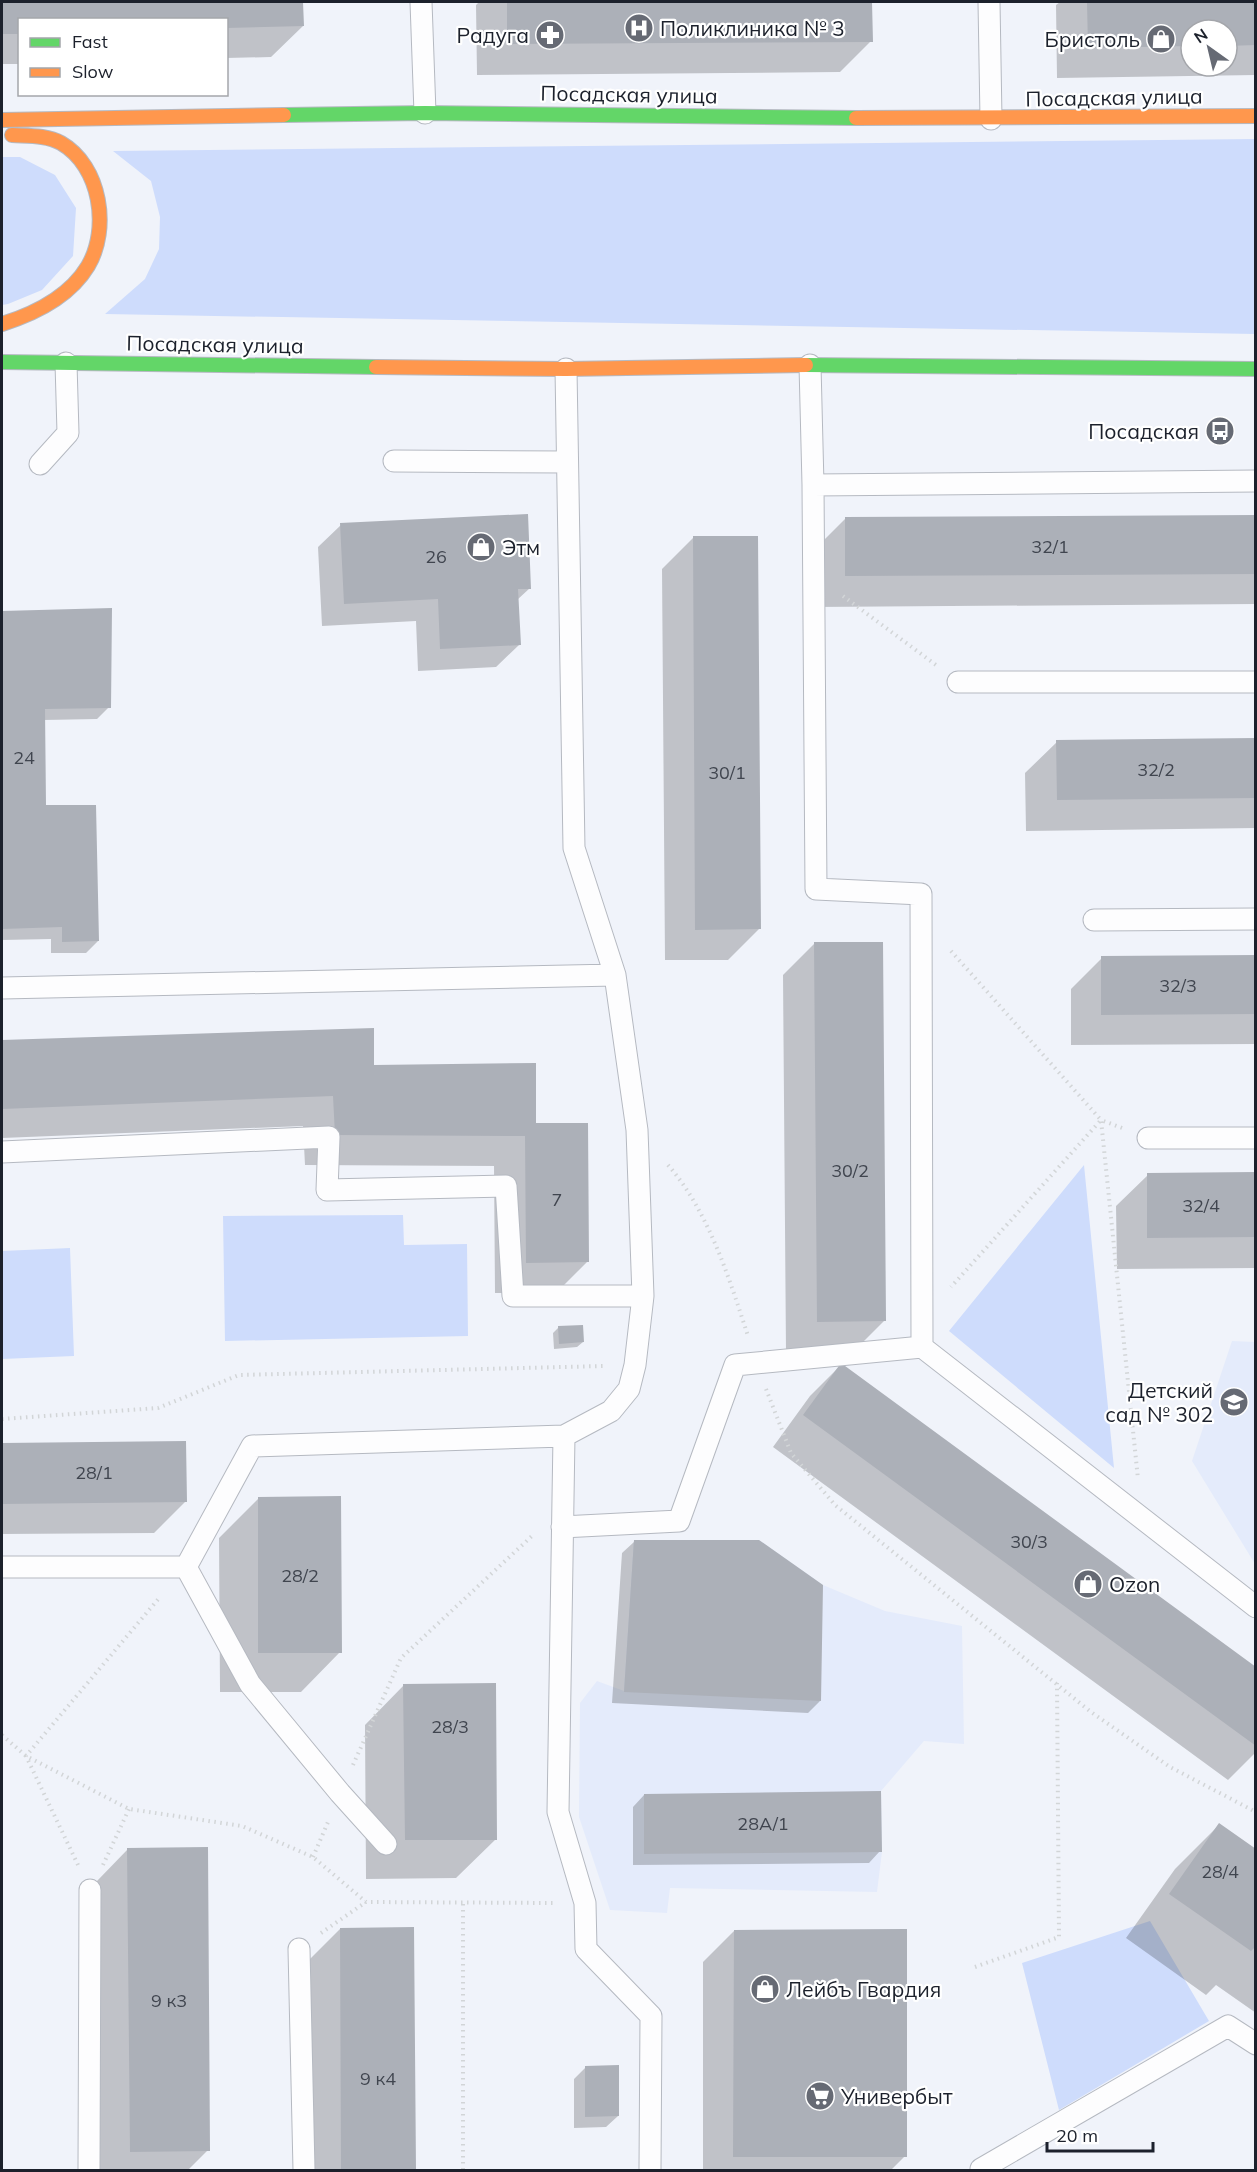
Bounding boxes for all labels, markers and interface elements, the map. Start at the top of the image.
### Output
hospital icon: Поликлиника № 3 [623,12,655,44]
place label: Поликлиника № 3 [660,15,845,41]
legend [18,18,228,96]
north arrow [1179,18,1239,78]
pharmacy icon: Радуга [534,19,566,51]
place label: Радуга [456,22,529,48]
shop icon: Бристоль [1145,23,1177,55]
text: N [1190,24,1211,47]
place label: Бристоль [1045,26,1140,52]
text: Fast [72,30,108,53]
text: Slow [72,60,114,83]
street label: Посадская улица [540,79,718,109]
street label: Посадская улица [1025,82,1203,112]
street label: Посадская улица [126,329,304,359]
bus stop icon: Посадская [1204,415,1236,447]
place label: Посадская [1088,418,1199,444]
shop icon: Этм [465,531,497,563]
place label: Этм [502,534,540,560]
house number: 32/1 [1031,535,1069,558]
house number: 26 [425,545,447,568]
house number: 24 [13,746,35,769]
house number: 32/2 [1137,758,1175,781]
house number: 30/1 [708,761,746,784]
house number: 32/3 [1159,974,1197,997]
house number: 30/2 [831,1159,869,1182]
house number: 7 [552,1188,562,1211]
house number: 32/4 [1182,1194,1220,1217]
place label: Детский сад № 302 [1105,1377,1213,1427]
school or university icon: Детский сад № 302 [1218,1386,1250,1418]
house number: 28/1 [75,1461,113,1484]
house number: 30/3 [1010,1530,1048,1553]
house number: 28/2 [281,1564,319,1587]
shop icon: Ozon [1072,1568,1104,1600]
place label: Ozon [1109,1571,1160,1597]
house number: 28/3 [431,1715,469,1738]
house number: 28А/1 [737,1812,789,1835]
house number: 28/4 [1201,1860,1239,1883]
shop icon: Лейбъ Гвардия [749,1973,781,2005]
place label: Лейбъ Гвардия [786,1976,941,2002]
house number: 9 к3 [151,1989,187,2012]
house number: 9 к4 [360,2067,396,2090]
supermarket icon: Универбыт [804,2080,836,2112]
place label: Универбыт [840,2083,953,2109]
scale bar [1047,2115,1154,2153]
text: 20 m [1056,2124,1098,2147]

